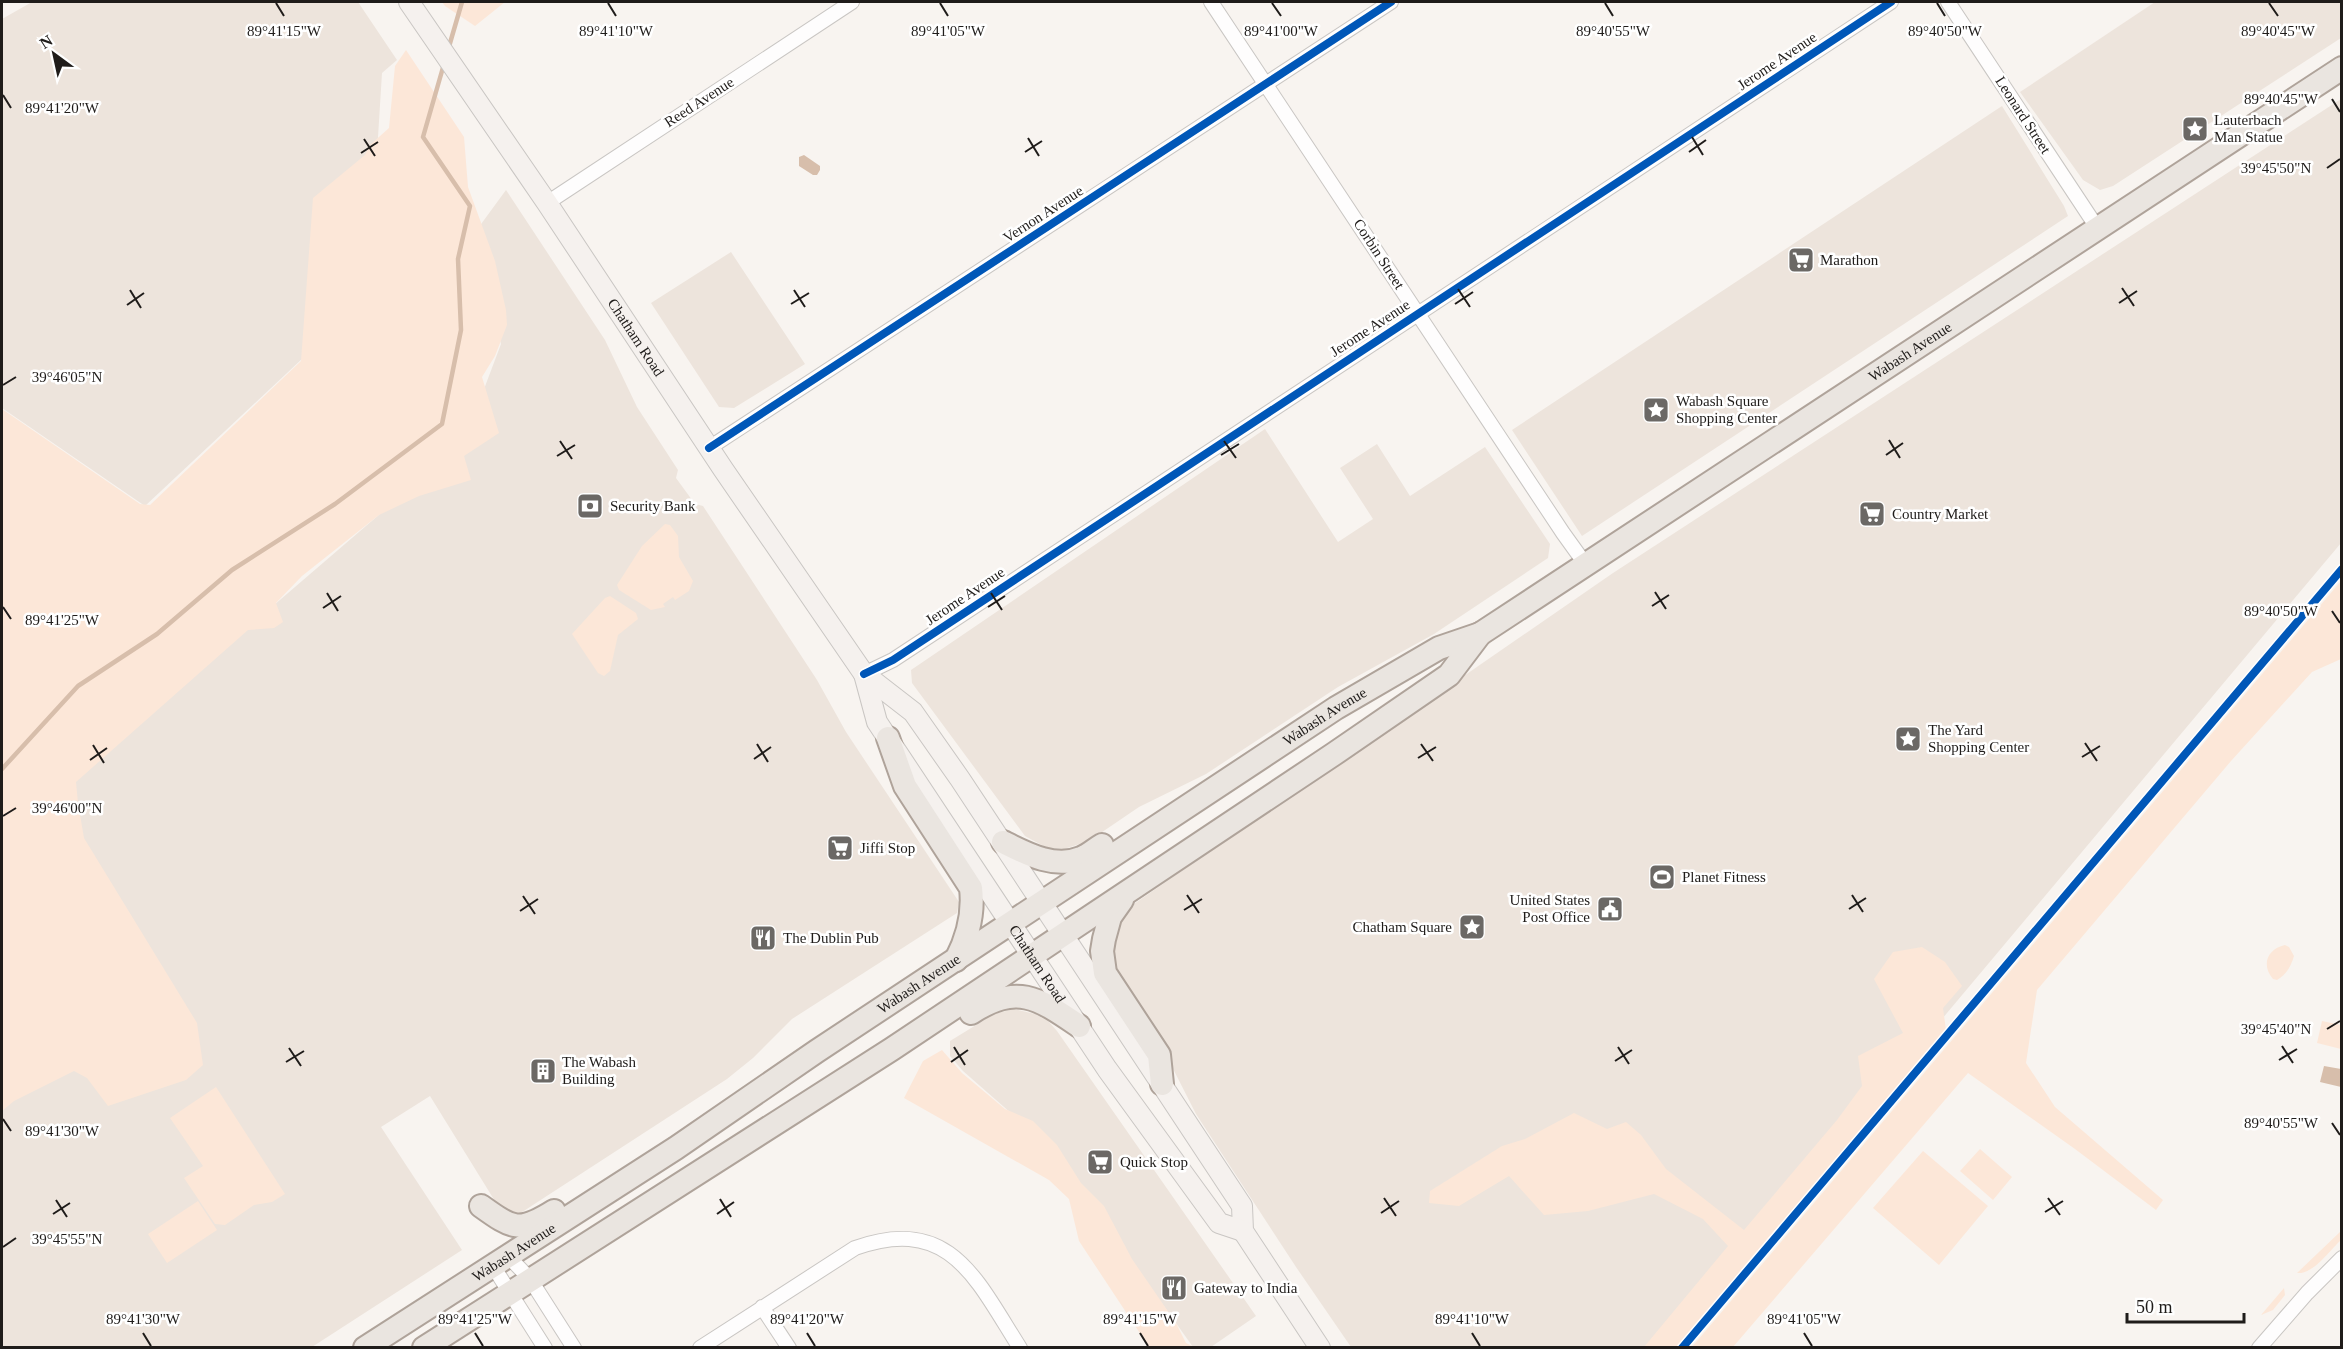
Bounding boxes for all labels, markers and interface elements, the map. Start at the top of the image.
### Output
text: 89°41'15"W [247,23,322,39]
text: 89°41'10"W [579,23,654,39]
text: 89°41'05"W [911,23,986,39]
text: 89°41'00"W [1244,23,1319,39]
text: 89°40'55"W [1576,23,1651,39]
text: 89°40'50"W [1908,23,1983,39]
text: 89°40'45"W [2241,23,2316,39]
north arrow [24,24,84,84]
street label: Jerome Avenue [1734,29,1820,93]
text: N [37,31,56,52]
street label: Leonard Street [1992,73,2054,157]
street label: Reed Avenue [661,74,737,130]
text: 89°40'45"W [2244,91,2319,107]
text: 89°41'20"W [25,100,100,116]
place label: Lauterbach Man Statue [2214,112,2283,145]
place icon: Lauterbach Man Statue [2180,114,2210,144]
text: 39°45'50"N [2241,160,2311,176]
street label: Vernon Avenue [1000,182,1086,246]
street label: Corbin Street [1350,216,1408,293]
supermarket icon: Marathon [1786,245,1816,275]
place label: Marathon [1820,252,1879,268]
street label: Chatham Road [605,296,668,380]
street label: Jerome Avenue [1327,296,1413,360]
street label: Wabash Avenue [1866,318,1955,385]
text: 39°46'05"N [32,369,102,385]
place label: Wabash Square Shopping Center [1676,393,1777,426]
place icon: Wabash Square Shopping Center [1641,395,1671,425]
bank icon: Security Bank [575,491,605,521]
place label: Security Bank [610,498,696,514]
supermarket icon: Country Market [1857,499,1887,529]
place label: Country Market [1892,506,1989,522]
street label: Jerome Avenue [922,564,1008,628]
text: 89°40'50"W [2244,603,2319,619]
text: 89°41'25"W [25,612,100,628]
street label: Wabash Avenue [1280,684,1370,749]
place label: The Yard Shopping Center [1928,722,2029,755]
place icon: The Yard Shopping Center [1893,724,1923,754]
text: 39°46'00"N [32,800,102,816]
supermarket icon: Jiffi Stop [825,833,855,863]
place label: Jiffi Stop [860,840,915,856]
sports icon: Planet Fitness [1647,862,1677,892]
place label: Planet Fitness [1682,869,1766,885]
place label: United States Post Office [1510,892,1590,925]
public building icon: United States Post Office [1595,894,1625,924]
place icon: Chatham Square [1457,912,1487,942]
place label: Chatham Square [1352,919,1452,935]
street label: Chatham Road [1006,922,1069,1006]
restaurant icon: The Dublin Pub [748,923,778,953]
place label: The Dublin Pub [783,930,879,946]
street label: Wabash Avenue [875,950,963,1017]
text: 39°45'40"N [2241,1021,2311,1037]
place label: The Wabash Building [562,1054,636,1087]
building icon: The Wabash Building [528,1056,558,1086]
text: 89°40'55"W [2244,1115,2319,1131]
text: 89°41'30"W [25,1123,100,1139]
supermarket icon: Quick Stop [1085,1147,1115,1177]
place label: Quick Stop [1120,1154,1188,1170]
street label: Wabash Avenue [469,1219,559,1285]
text: 39°45'55"N [32,1231,102,1247]
restaurant icon: Gateway to India [1159,1273,1189,1303]
place label: Gateway to India [1194,1280,1298,1296]
scale bar [2127,1286,2244,1324]
text: 50 m [2136,1297,2173,1317]
text: 89°41'30"W [106,1311,181,1327]
text: 89°41'25"W [438,1311,513,1327]
text: 89°41'20"W [770,1311,845,1327]
text: 89°41'15"W [1103,1311,1178,1327]
text: 89°41'10"W [1435,1311,1510,1327]
text: 89°41'05"W [1767,1311,1842,1327]

